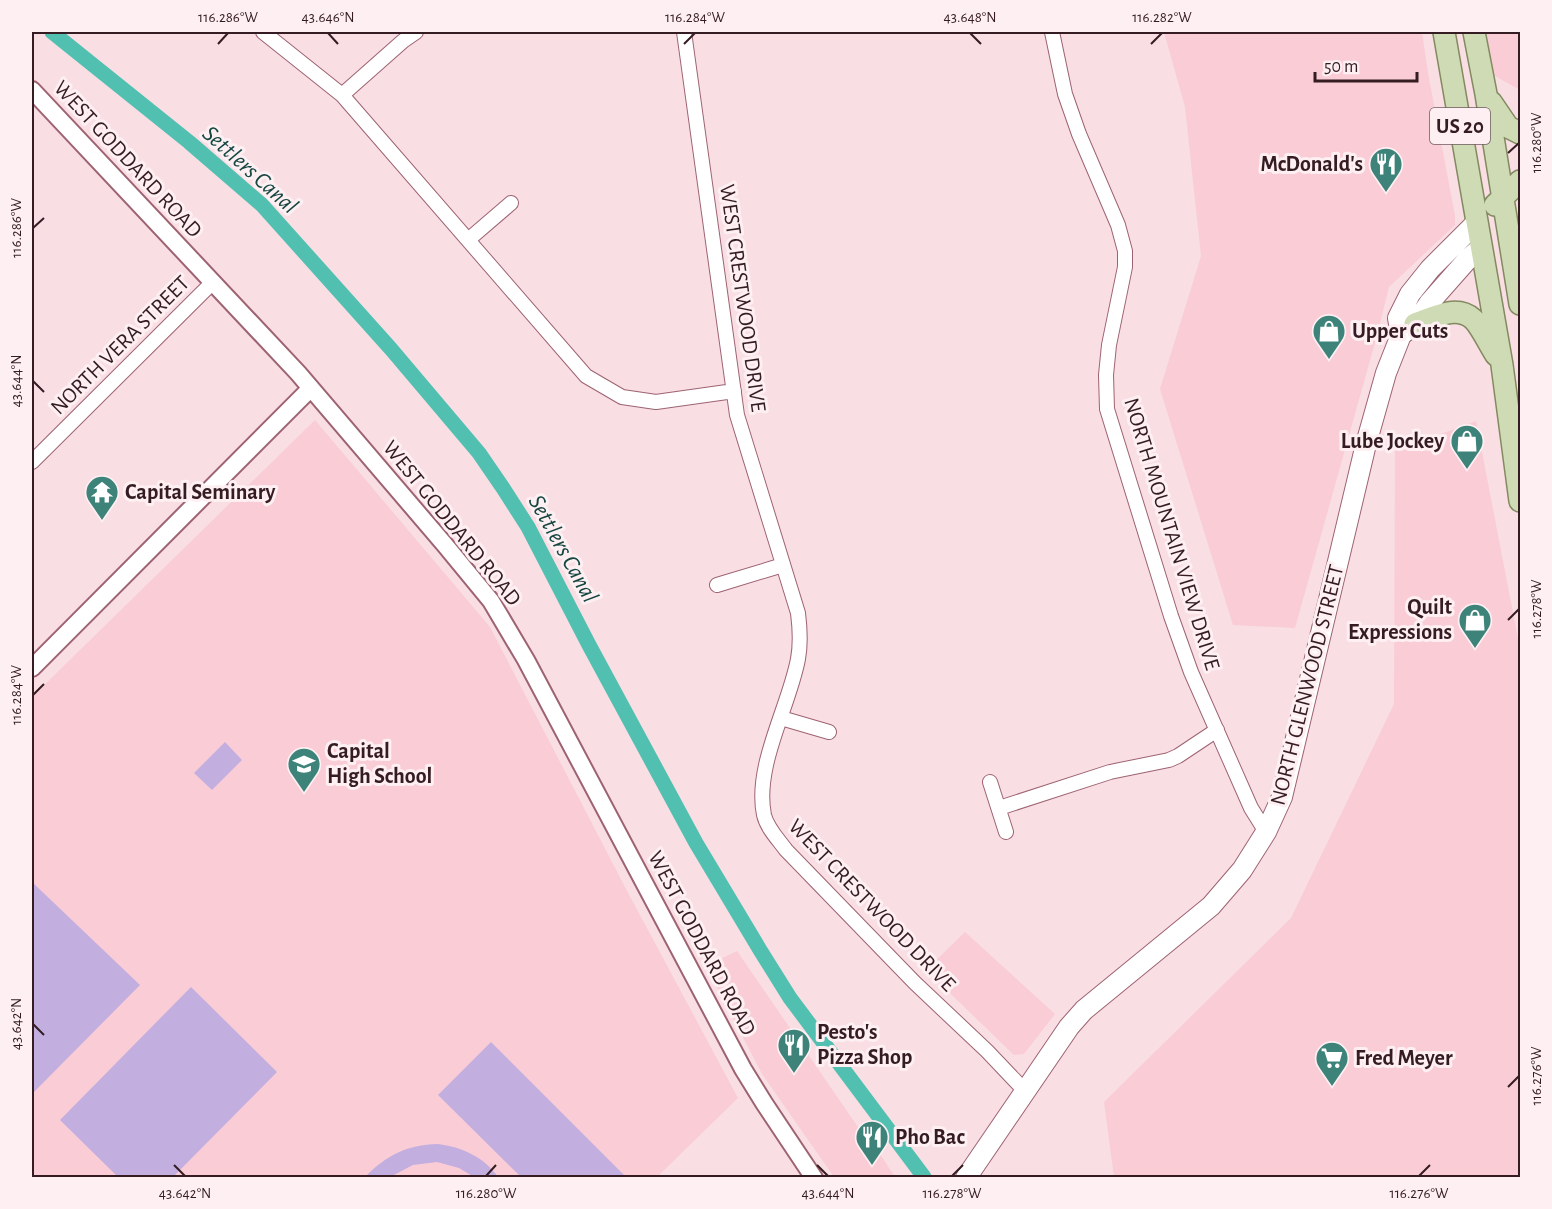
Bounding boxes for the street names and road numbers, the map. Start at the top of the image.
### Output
street label: WEST GODDARD ROAD [50,76,206,242]
road number: US 20 [1430,108,1490,144]
street label: WEST CRESTWOOD DRIVE [716,183,770,414]
street label: NORTH VERA STREET [46,271,194,419]
street label: NORTH MOUNTAIN VIEW DRIVE [1120,395,1224,673]
street label: WEST GODDARD ROAD [379,436,525,610]
street label: NORTH GLENWOOD STREET [1266,562,1348,808]
street label: WEST CRESTWOOD DRIVE [784,815,960,996]
street label: WEST GODDARD ROAD [644,847,760,1039]

